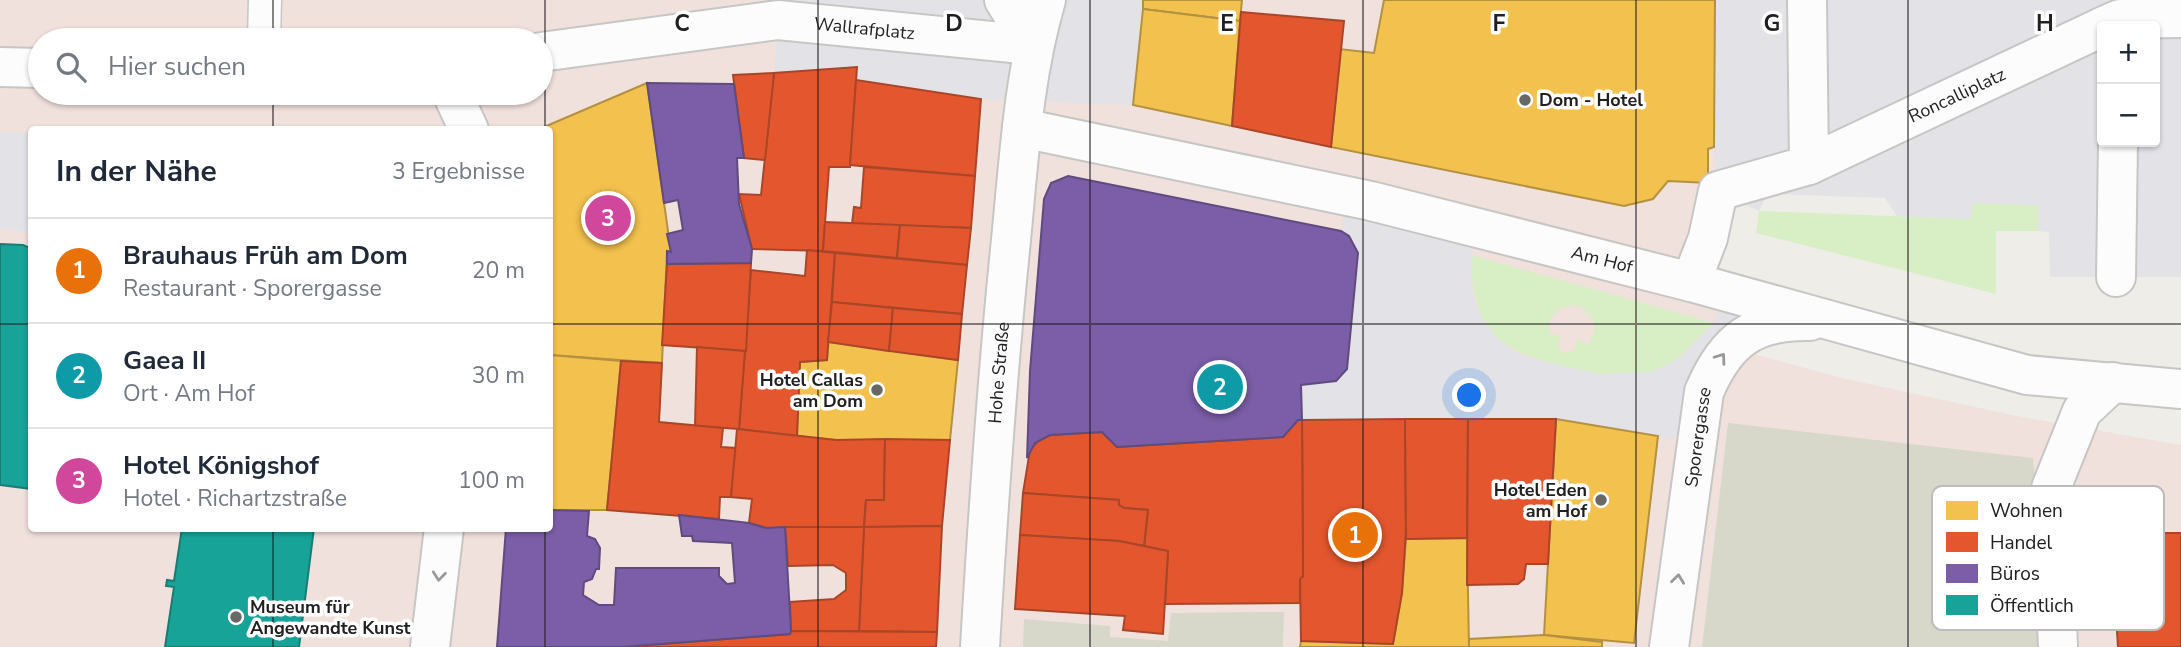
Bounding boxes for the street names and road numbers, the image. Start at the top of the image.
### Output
street label: Wallrafplatz [813,12,916,45]
street label: Roncalliplatz [1904,62,2009,129]
street label: Am Hof [1569,240,1637,279]
street label: Hohe Straße [983,321,1015,424]
street label: Sporergasse [1679,383,1717,489]

